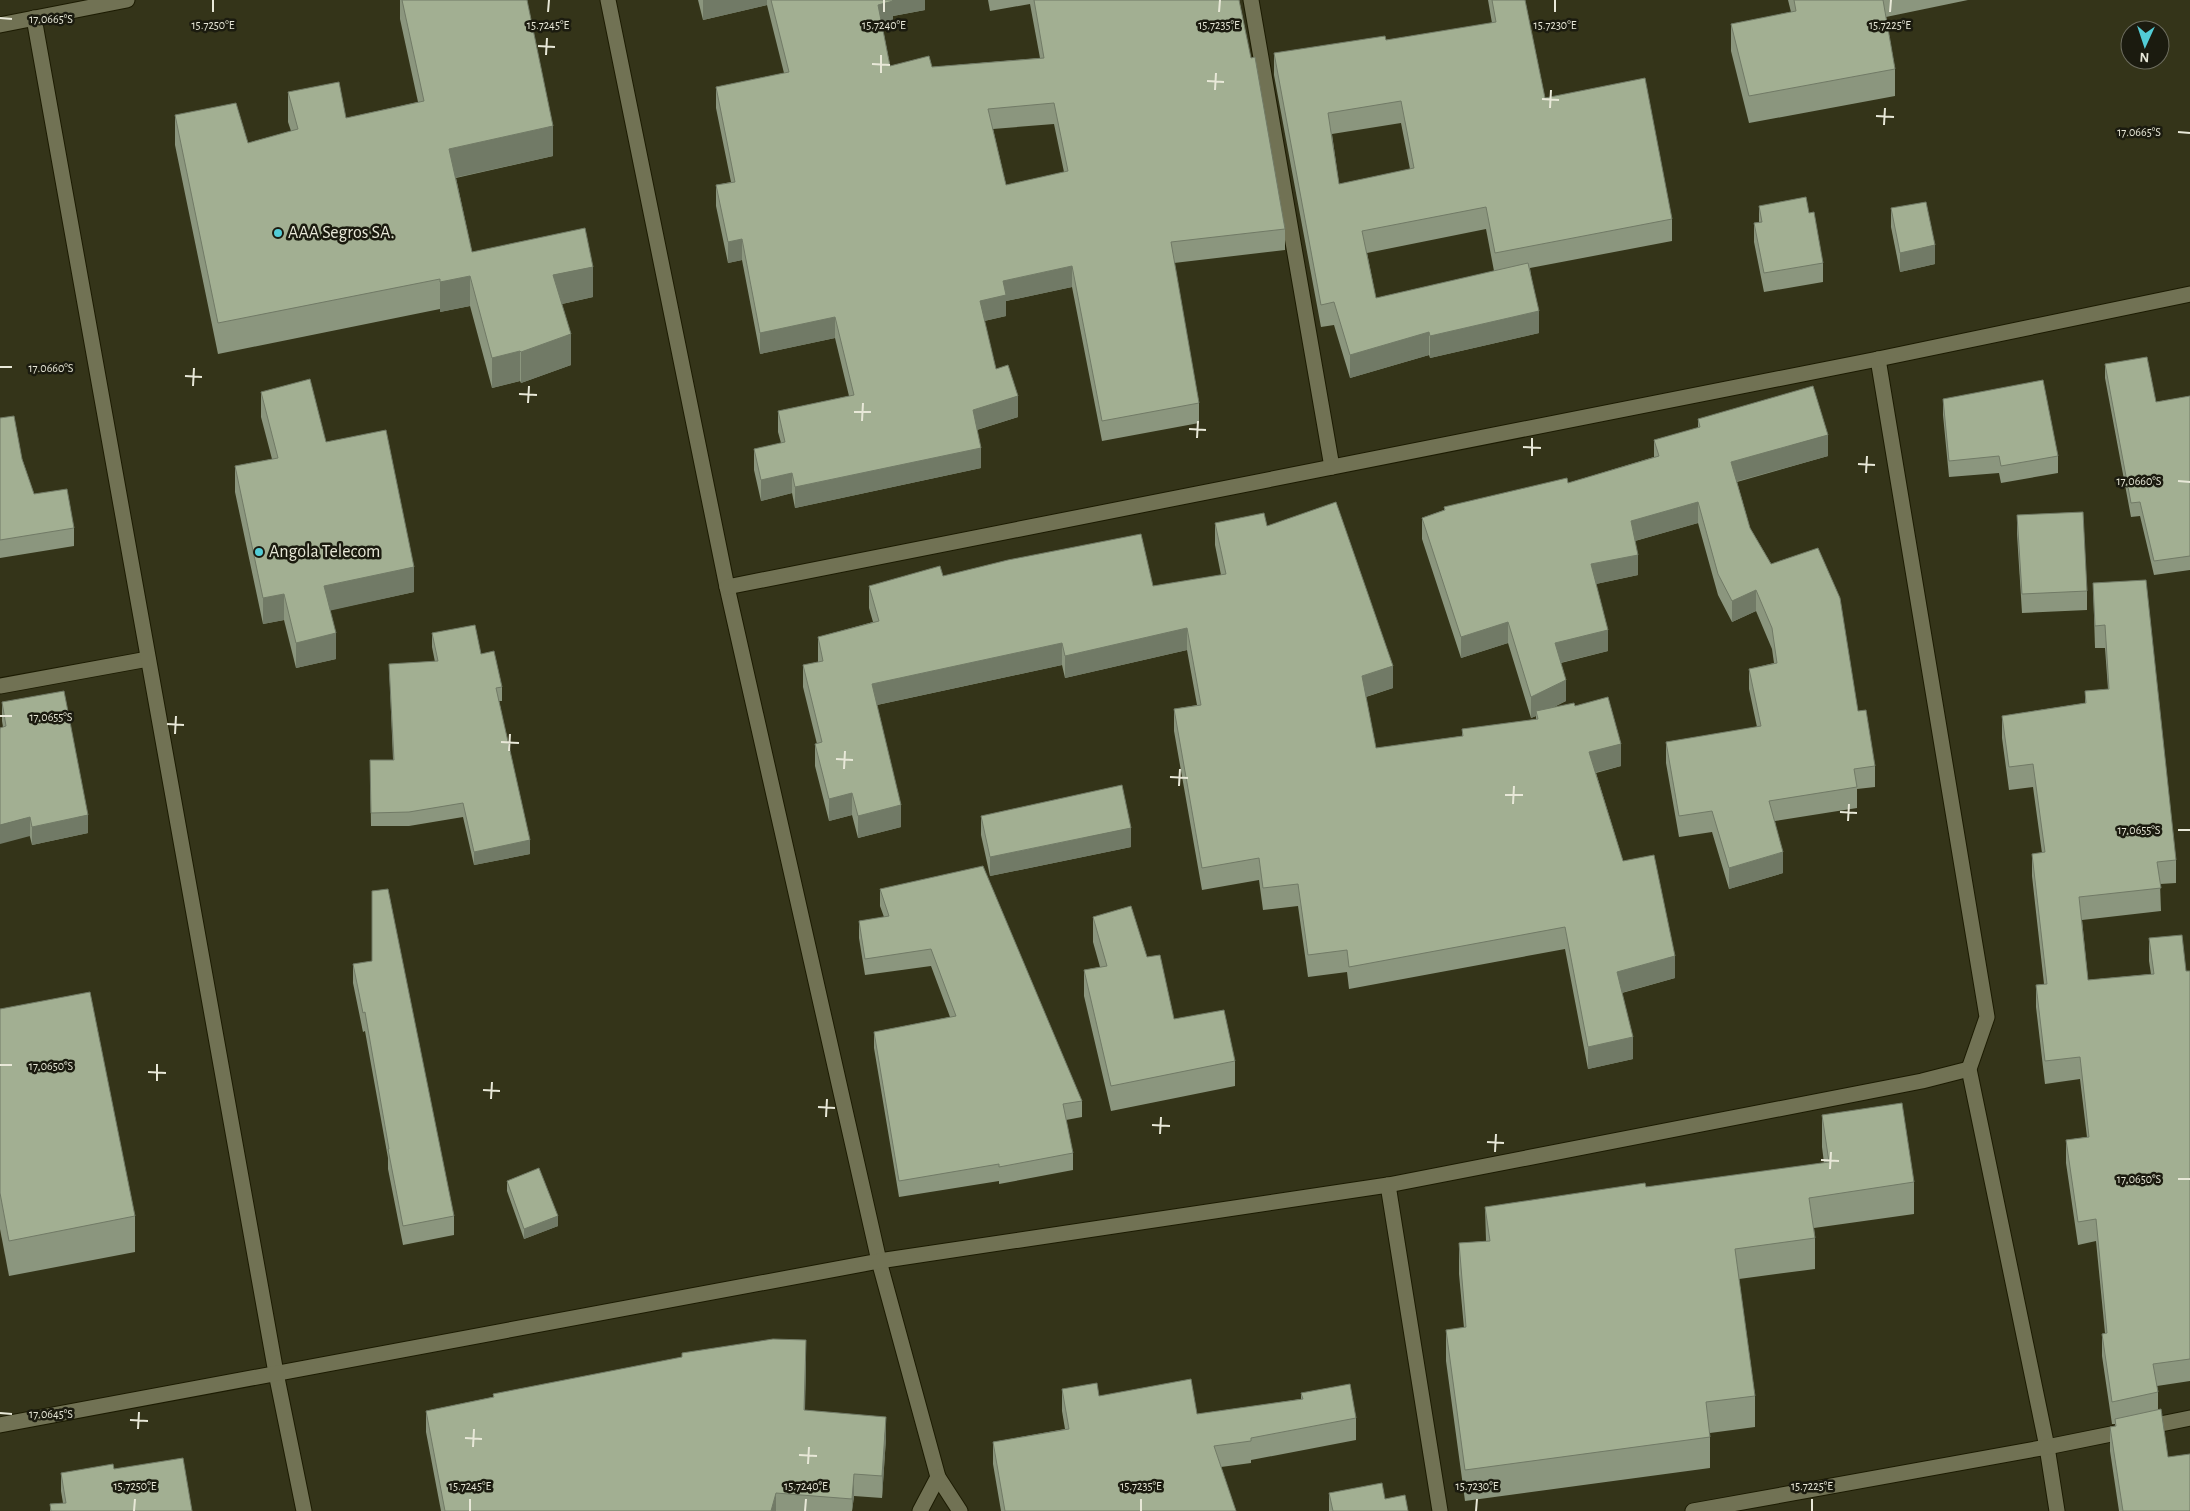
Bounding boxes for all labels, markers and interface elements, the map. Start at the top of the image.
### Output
text: 17.0665°S [29,13,73,25]
text: 15.7250°E [191,19,235,31]
text: 15.7245°E [527,19,569,31]
text: 15.7240°E [862,19,906,31]
text: 15.7235°E [1198,19,1240,31]
text: 15.7230°E [1534,19,1577,31]
text: 15.7225°E [1869,19,1911,31]
north arrow [2120,20,2170,70]
text: N [2139,50,2150,64]
text: 17.0665°S [2117,126,2161,138]
place label: AAA Segros SA. [288,224,395,242]
marker: AAA Segros SA. [272,227,284,239]
text: 17.0660°S [28,362,74,374]
text: 17.0660°S [2116,475,2162,487]
place label: Angola Telecom [269,543,381,561]
marker: Angola Telecom [253,546,265,558]
text: 17.0655°S [29,711,73,723]
text: 17.0655°S [2117,824,2161,836]
text: 17.0650°S [29,1060,74,1072]
text: 17.0650°S [2117,1173,2162,1185]
text: 17.0645°S [29,1408,73,1420]
text: 15.7250°E [113,1480,157,1492]
text: 15.7245°E [449,1480,491,1492]
text: 15.7240°E [784,1480,828,1492]
text: 15.7235°E [1120,1480,1162,1492]
text: 15.7230°E [1456,1480,1499,1492]
text: 15.7225°E [1791,1480,1833,1492]

